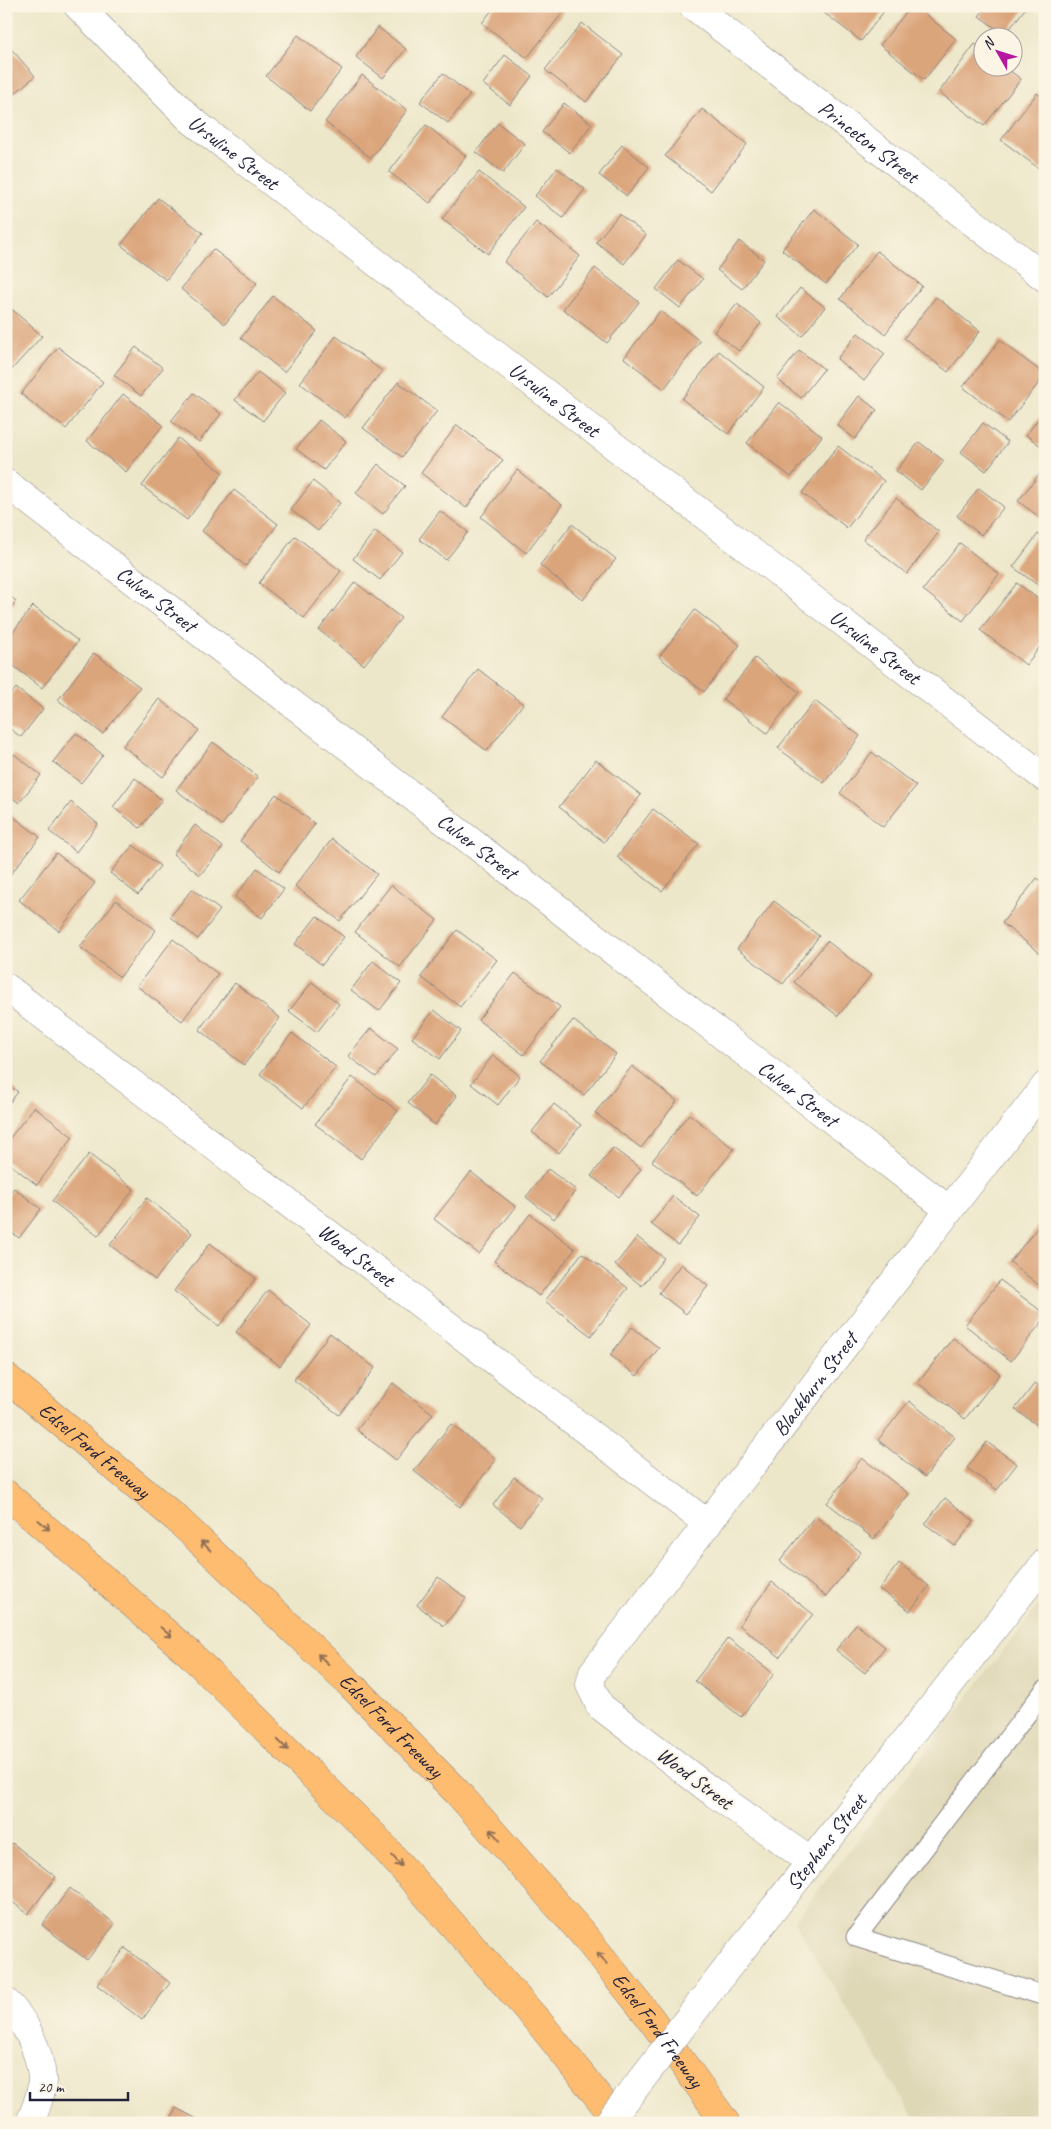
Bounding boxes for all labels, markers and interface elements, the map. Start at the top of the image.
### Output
north arrow [974,28,1024,78]
text: N [979,34,999,53]
street label: Princeton Street [813,95,926,190]
street label: Ursuline Street [183,110,285,197]
street label: Ursuline Street [504,357,606,444]
street label: Culver Street [112,560,204,640]
street label: Ursuline Street [825,604,927,691]
street label: Culver Street [432,807,525,887]
street label: Culver Street [753,1055,845,1134]
street label: Wood Street [313,1218,401,1293]
street label: Blackburn Street [767,1325,865,1441]
street label: Edsel Ford Freeway [34,1397,157,1505]
one-way arrow [37,1520,50,1531]
one-way arrow [199,1540,212,1552]
one-way arrow [159,1627,172,1638]
one-way arrow [317,1653,329,1665]
street label: Edsel Ford Freeway [334,1668,450,1785]
one-way arrow [277,1739,289,1752]
street label: Wood Street [652,1741,740,1816]
street label: Stephens Street [780,1787,873,1895]
one-way arrow [490,1829,501,1842]
one-way arrow [391,1854,403,1867]
one-way arrow [596,1952,607,1965]
street label: Edsel Ford Freeway [606,1968,710,2094]
scale bar [30,2069,128,2101]
text: 20 m [38,2078,65,2097]

